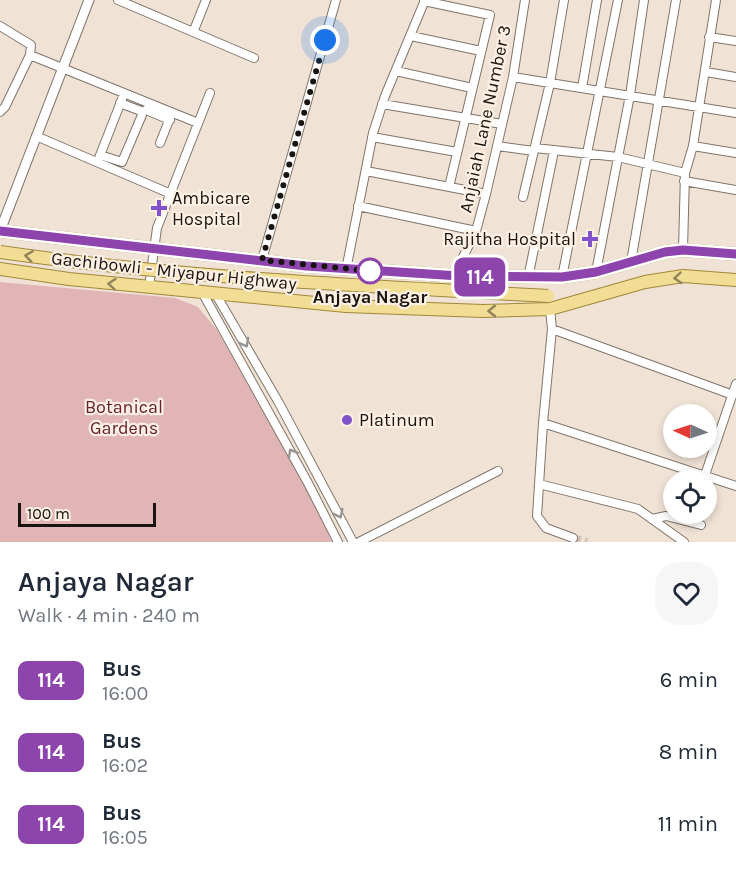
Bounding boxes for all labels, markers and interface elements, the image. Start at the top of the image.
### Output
street label: Anjaiah Lane Number 3 [454,23,516,215]
your location [310,25,340,55]
place label: Ambicare Hospital [172,187,250,230]
marker: Ambicare Hospital [150,199,168,217]
place label: Rajitha Hospital [443,228,576,250]
marker: Rajitha Hospital [581,230,599,248]
street label: Gachibowli - Miyapur Highway [50,247,298,295]
one-way arrow [25,250,34,262]
marker: Anjaya Nagar [357,258,383,284]
line badge: 114 [446,258,514,296]
text: 114 [466,265,494,289]
one-way arrow [673,271,682,284]
one-way arrow [107,278,116,291]
place label: Anjaya Nagar [313,286,427,308]
one-way arrow [487,304,496,317]
one-way arrow [238,337,250,347]
park label: Botanical Gardens [85,396,163,439]
north arrow [663,404,717,458]
map controls [663,404,717,524]
place label: Platinum [359,409,435,431]
marker: Platinum [340,413,354,427]
one-way arrow [288,448,299,459]
button: locate [663,470,717,524]
scale bar [18,500,156,528]
text: 100 m [27,504,70,523]
one-way arrow [332,508,343,519]
button: heart [655,562,718,625]
text: Anjaya Nagar [18,565,194,598]
text: Walk · 4 min · 240 m [18,604,200,627]
text: Bus [102,656,142,682]
text: 6 min [660,667,718,693]
text: 114 [37,668,65,692]
text: 16:00 [102,682,148,705]
text: Bus [102,728,142,754]
text: 8 min [659,739,718,765]
text: 114 [37,740,65,764]
text: 16:02 [102,754,148,777]
text: Bus [102,800,142,826]
text: 11 min [658,811,718,837]
text: 114 [37,812,65,836]
text: 16:05 [102,826,148,849]

